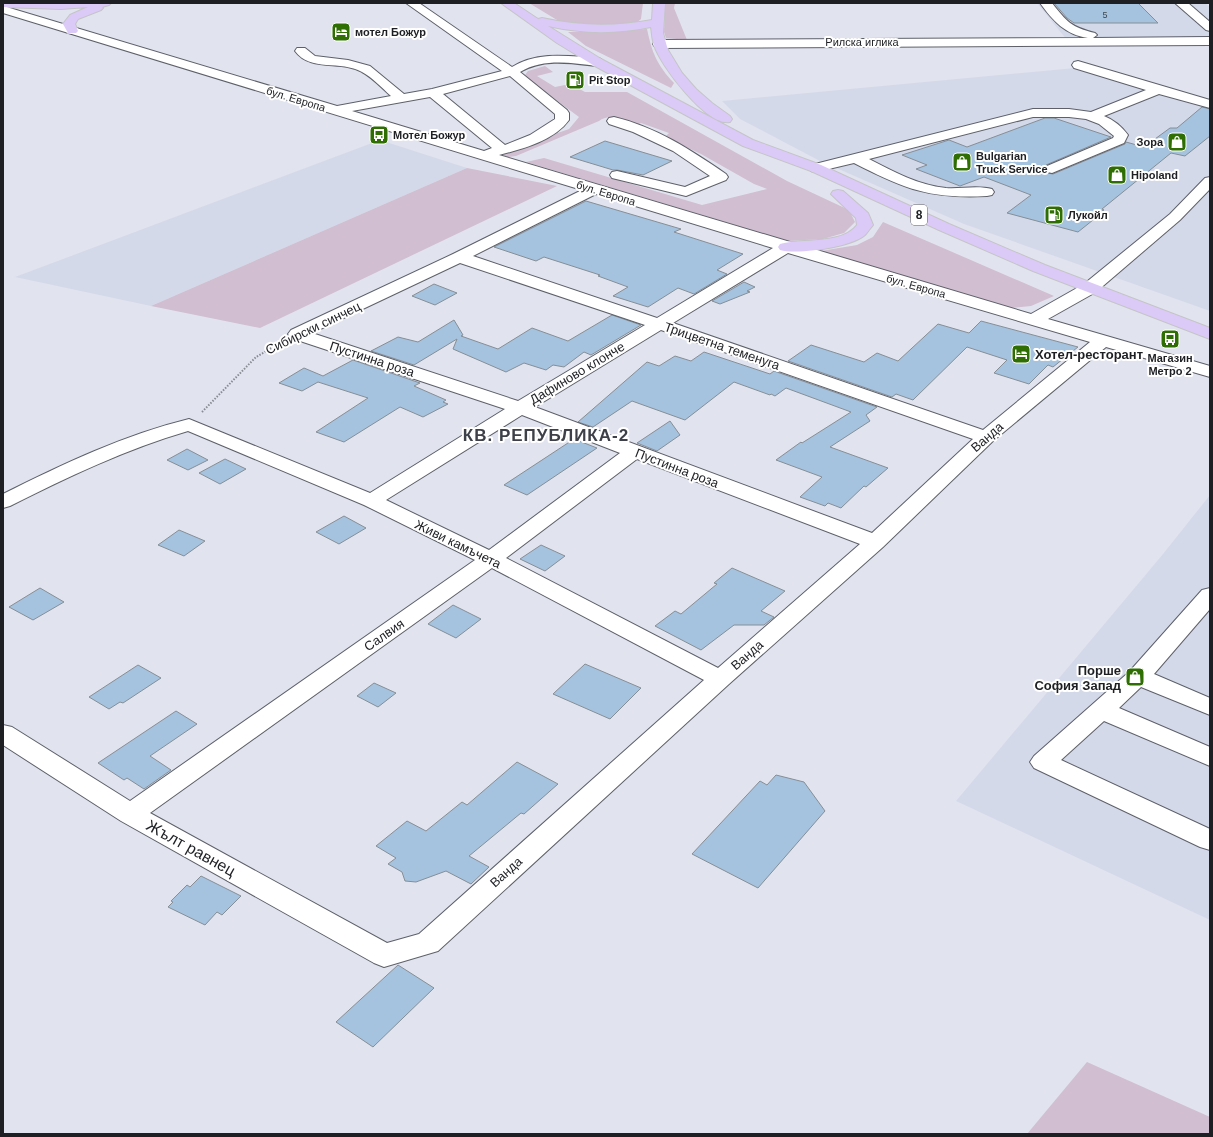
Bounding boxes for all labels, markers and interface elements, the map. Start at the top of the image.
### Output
house number: 5 [1102,10,1108,20]
hotel icon: мотел Божур [330,21,352,43]
place label: мотел Божур [355,26,426,38]
street label: Рилска иглика [825,36,900,48]
fuel station icon: Pit Stop [564,69,586,91]
place label: Pit Stop [589,74,631,86]
street label: бул. Европа [265,84,328,114]
bus stop icon: Мотел Божур [368,124,390,146]
place label: Мотел Божур [393,129,465,141]
shop icon: Зора [1166,131,1188,153]
place label: Зора [1137,136,1164,148]
place label: Bulgarian Truck Service [976,150,1048,175]
shop icon: Bulgarian Truck Service [951,151,973,173]
shop icon: Hipoland [1106,164,1128,186]
place label: Hipoland [1131,169,1178,181]
street label: бул. Европа [575,178,638,208]
fuel station icon: Лукойл [1043,204,1065,226]
road number: 8 [911,205,927,225]
place label: Лукойл [1068,209,1108,221]
street label: бул. Европа [885,272,948,300]
street label: Сибирски синчец [263,298,364,358]
street label: Трицветна теменуга [662,319,782,373]
bus stop icon: Магазин Метро 2 [1159,328,1181,350]
street label: Пустинна роза [328,338,417,380]
street label: Дафиново клонче [527,339,627,407]
hotel icon: Хотел-ресторант [1010,343,1032,365]
place label: Хотел-ресторант [1035,347,1143,362]
place label: Магазин Метро 2 [1147,352,1193,377]
street label: Ванда [968,418,1007,455]
district label: КВ. РЕПУБЛИКА-2 [463,426,629,445]
street label: Пустинна роза [633,445,722,491]
street label: Живи камъчета [413,517,504,572]
street label: Салвия [361,616,407,654]
street label: Ванда [728,636,767,673]
place label: Порше София Запад [1034,663,1122,693]
shop icon: Порше София Запад [1124,666,1146,688]
street label: Жълт равнец [144,817,238,879]
street label: Ванда [487,853,526,890]

